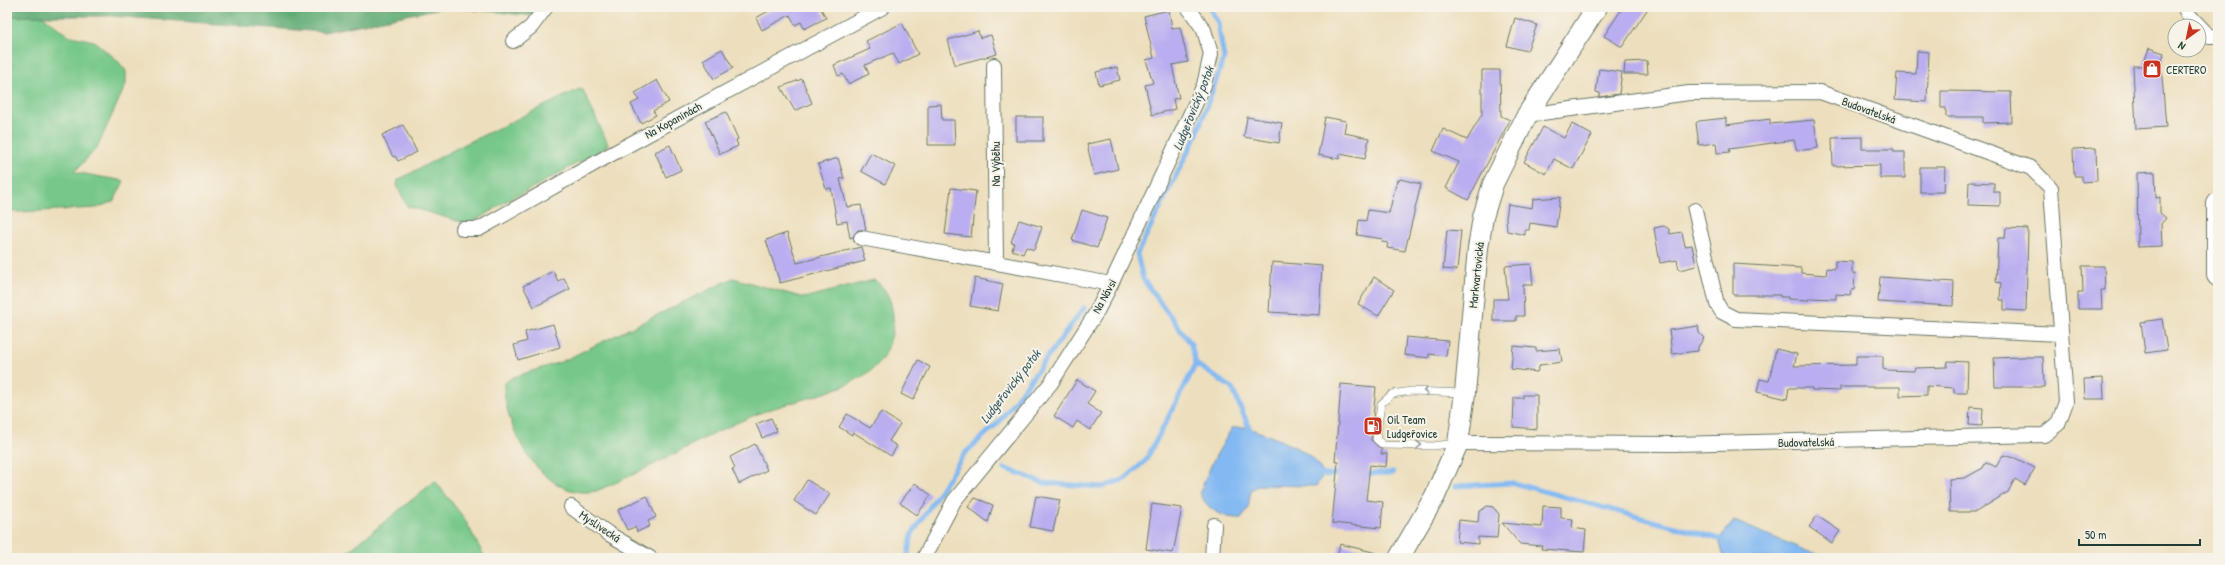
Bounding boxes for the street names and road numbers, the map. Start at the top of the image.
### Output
street label: Budovatelská [1840,92,1899,128]
street label: Na Kopaninách [641,97,705,143]
street label: Na Výběhu [987,141,1004,187]
street label: Markvartovická [1464,241,1488,309]
street label: Na Návsi [1088,276,1120,316]
street label: Budovatelská [1778,433,1835,451]
street label: Myslivecká [576,506,624,546]

